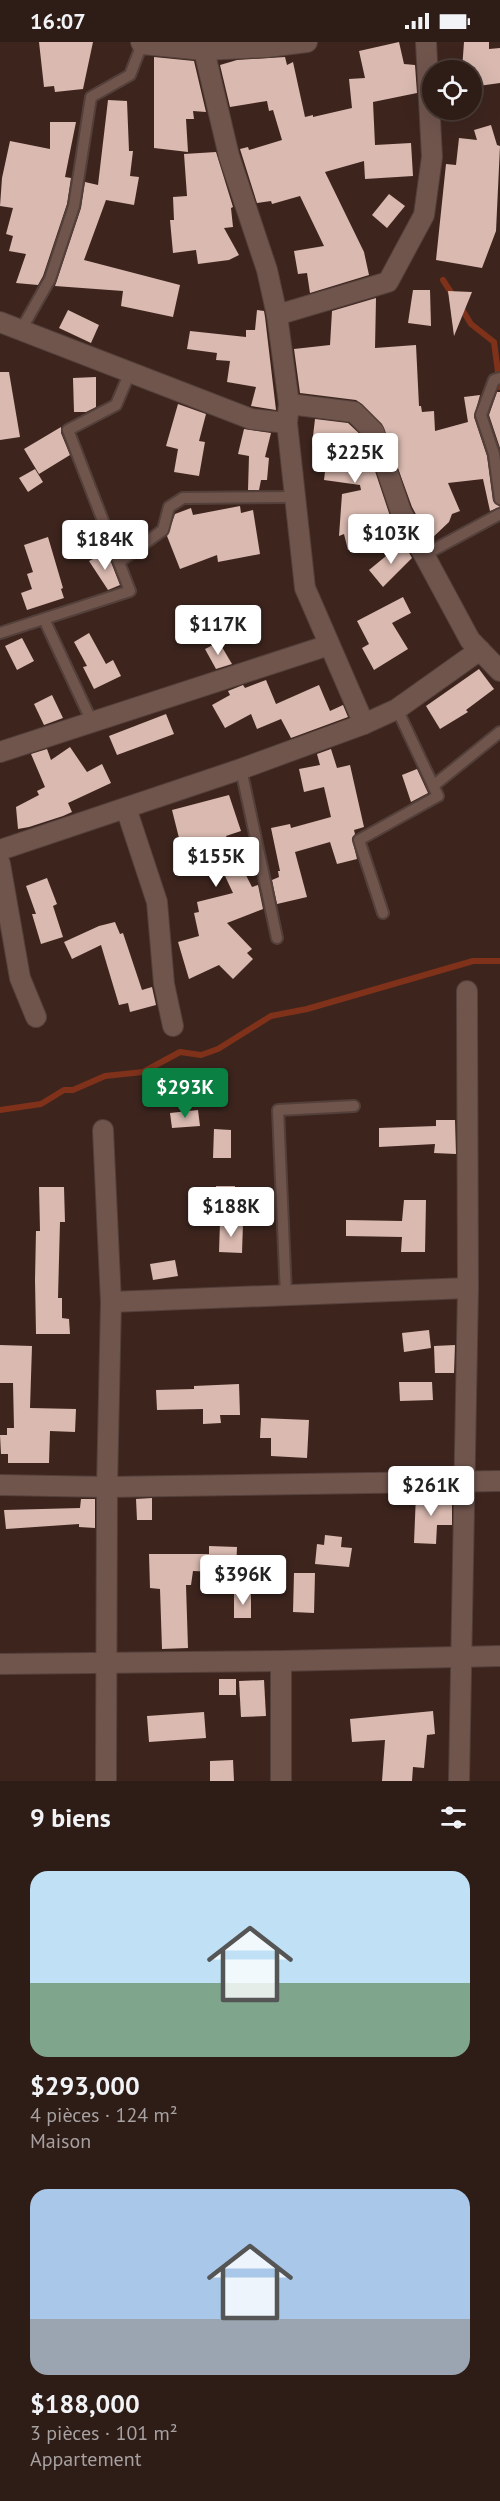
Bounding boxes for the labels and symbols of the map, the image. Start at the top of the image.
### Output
pin: $225K [313,433,397,484]
pin: $103K [349,514,433,565]
pin: $184K [63,520,147,571]
pin: $117K [176,605,260,656]
pin: $155K [174,837,258,888]
pin: $293K [143,1068,227,1119]
pin: $188K [189,1187,273,1238]
pin: $261K [389,1466,473,1517]
pin: $396K [201,1555,285,1606]

